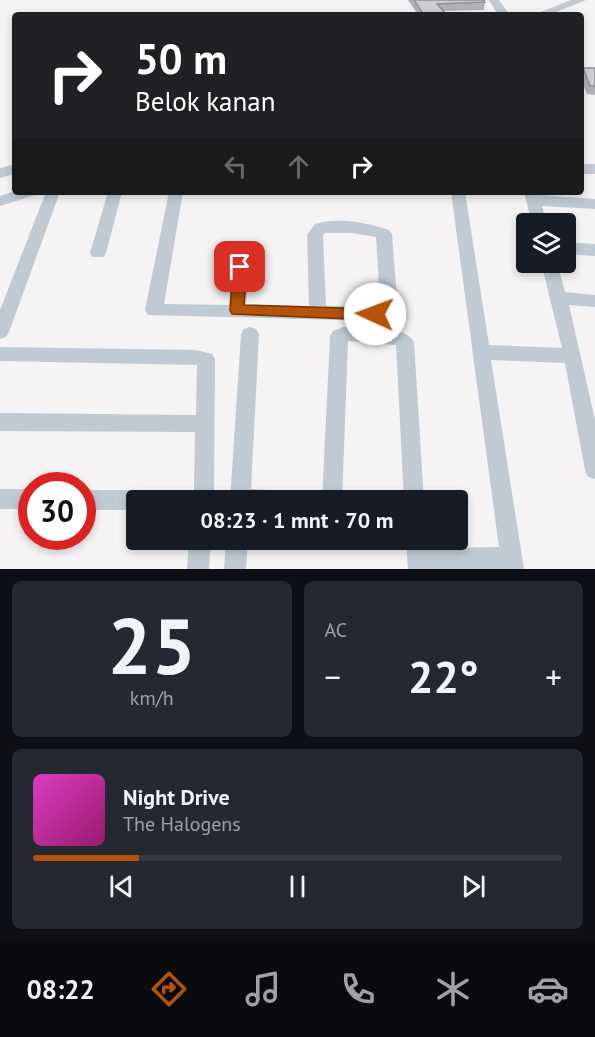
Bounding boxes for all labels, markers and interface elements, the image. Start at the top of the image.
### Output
text: 50 m [135,31,227,86]
icon: right [36,36,114,114]
text: Belok kanan [135,84,275,118]
icon: left [219,150,252,183]
icon: ahead [282,150,315,183]
icon: right [345,150,378,183]
map controls [516,213,576,273]
button: layers [516,213,576,273]
pin [214,241,265,292]
icon: arrive [223,250,256,283]
position arrow [343,282,407,346]
speed limit sign: 30 [18,472,96,550]
text: 08:23 · 1 mnt · 70 m [201,506,393,534]
text: 25 [108,595,196,696]
text: AC [325,617,347,643]
text: 22° [408,647,479,705]
text: − [325,655,341,698]
text: + [545,655,562,698]
text: km/h [130,685,174,711]
text: Night Drive [123,783,230,811]
text: The Halogens [123,811,241,837]
icon: previous [105,870,138,903]
icon: pause [281,870,314,903]
icon: next [457,870,490,903]
icon: directions [148,968,190,1010]
icon: music [242,968,284,1010]
icon: phone [337,968,379,1010]
icon: climate [432,968,474,1010]
icon: car [527,968,569,1010]
text: 08:22 [26,972,95,1006]

